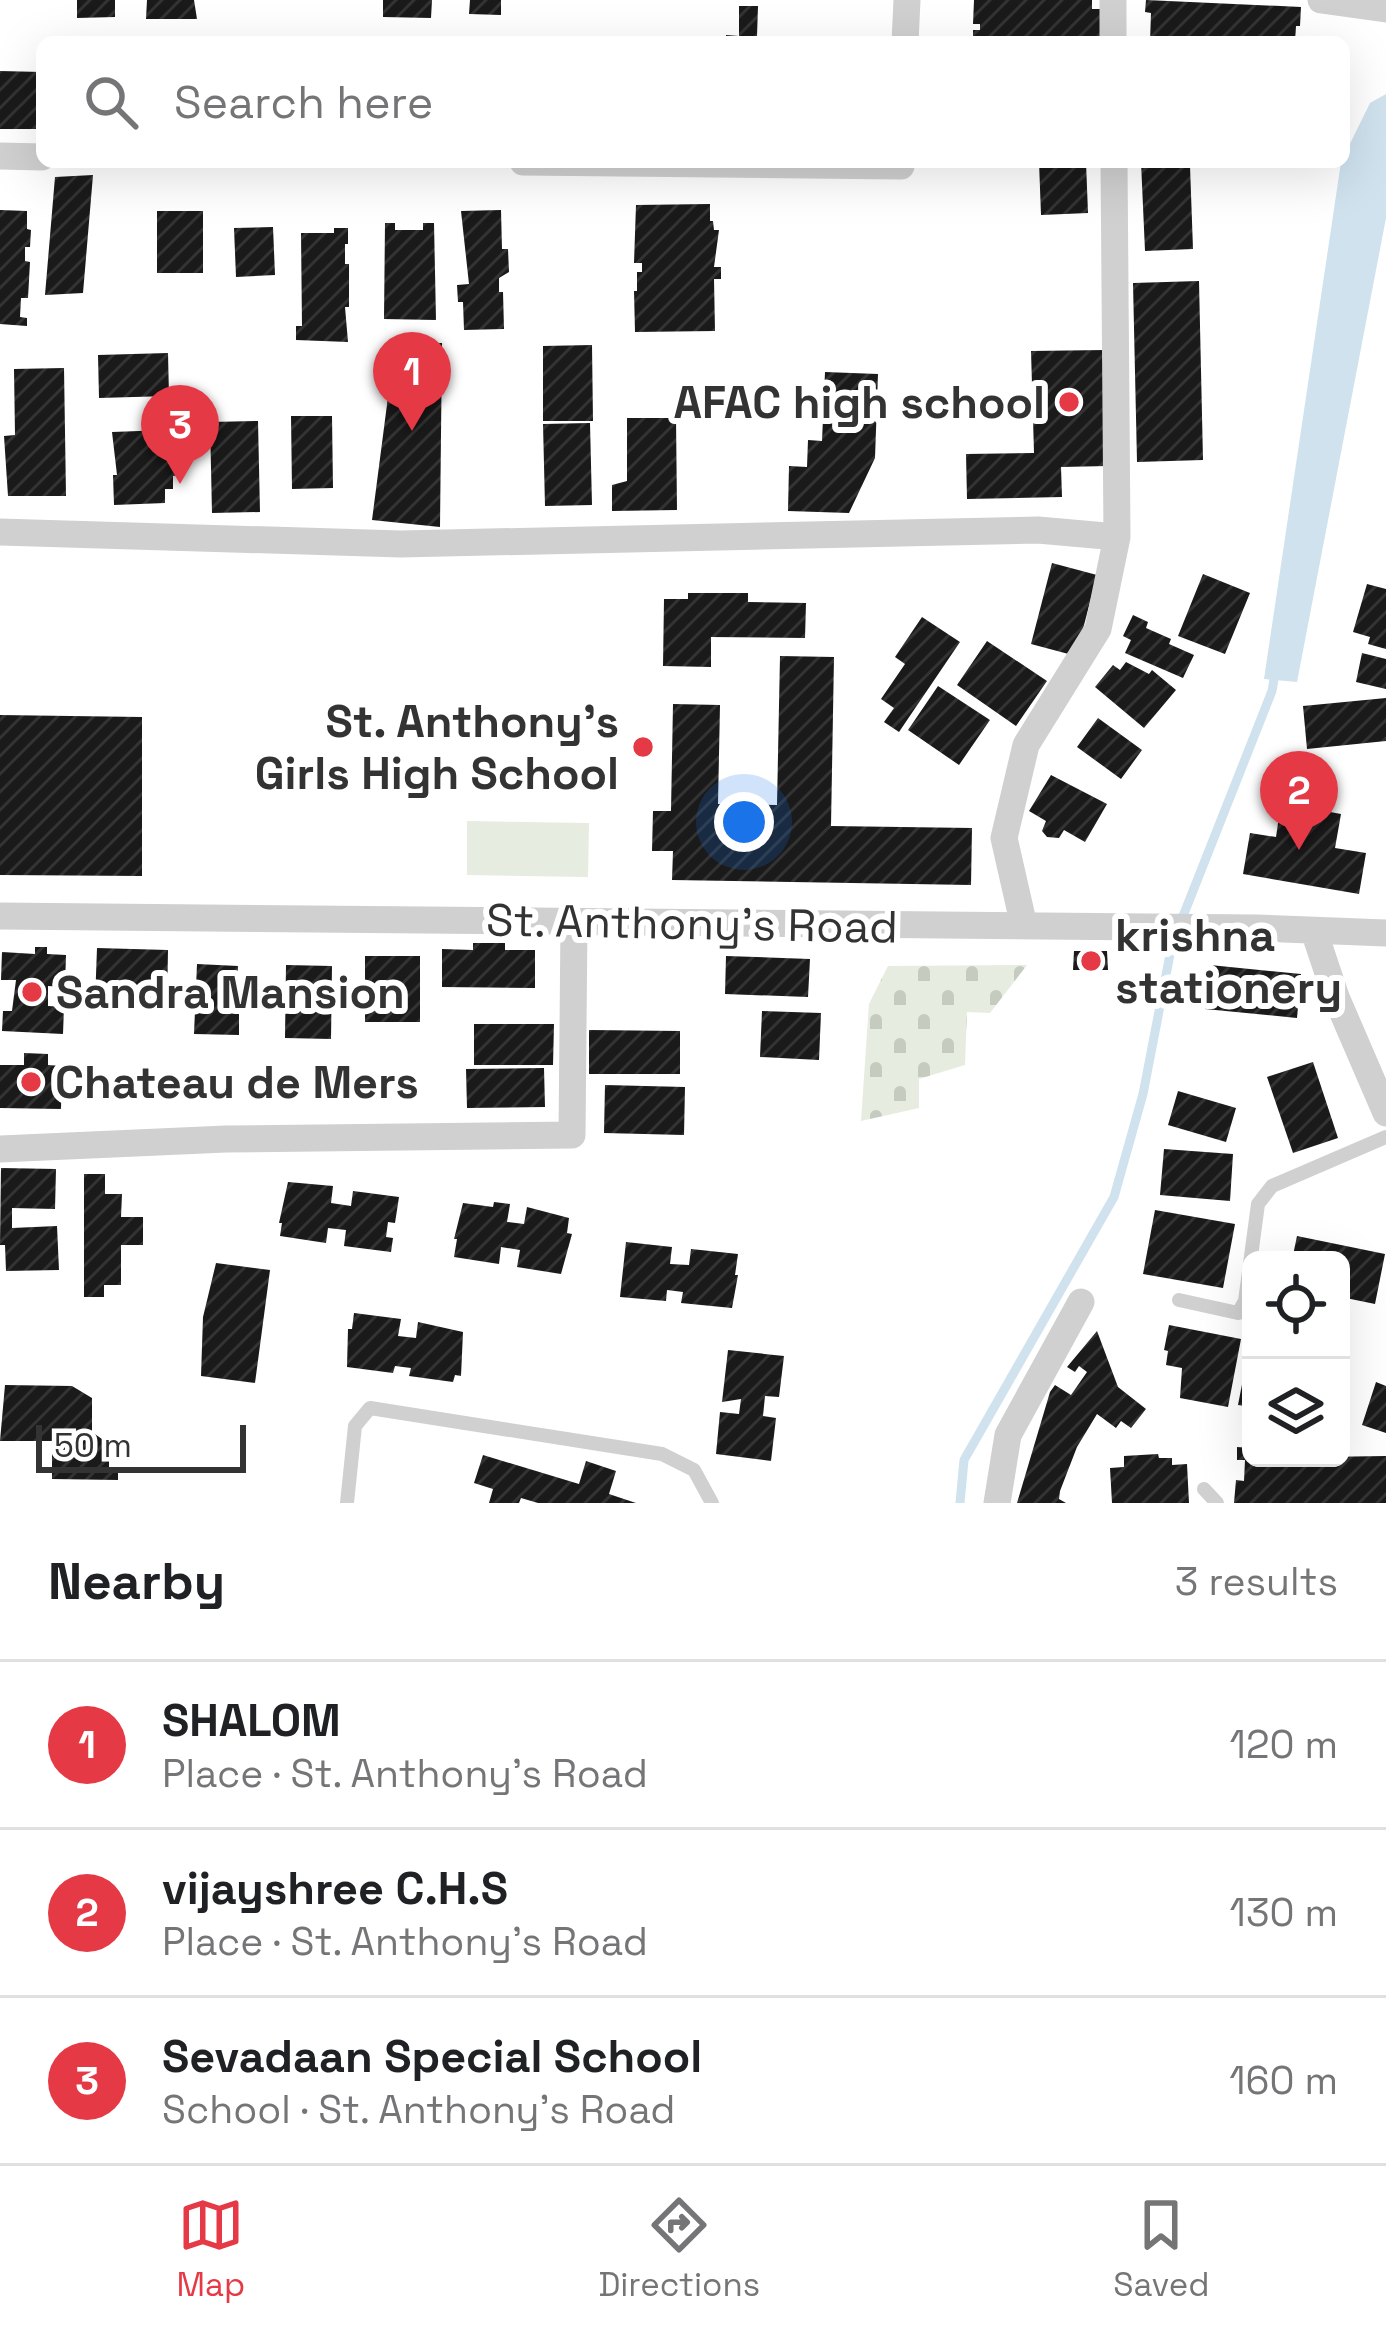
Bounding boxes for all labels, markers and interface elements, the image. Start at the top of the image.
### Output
search box [36,36,1350,168]
icon: search [78,69,144,135]
text: Search here [174,74,433,131]
pin: 1 [373,332,451,431]
place label: AFAC high school [673,374,1045,431]
pin: 3 [141,385,219,484]
marker: AFAC high school [1056,389,1082,415]
place label: St. Anthony's Girls High School [255,693,619,802]
marker: St. Anthony's Girls High School [630,734,656,760]
pin: 2 [1260,751,1338,850]
your location [714,792,774,852]
street label: St. Anthony's Road [485,891,899,956]
place label: krishna stationery [1115,907,1342,1016]
marker: krishna stationery [1078,948,1104,974]
place label: Sandra Mansion [56,964,405,1021]
marker: Sandra Mansion [19,979,45,1005]
place label: Chateau de Mers [55,1054,419,1111]
marker: Chateau de Mers [18,1069,44,1095]
map controls [1242,1251,1350,1467]
button: locate [1242,1251,1350,1359]
button: layers [1242,1359,1350,1467]
scale bar [36,1419,246,1472]
text: 50 m [54,1425,132,1467]
text: Nearby [48,1549,225,1614]
text: 3 results [1175,1557,1338,1606]
text: SHALOM [162,1692,341,1749]
text: 1 [78,1720,96,1769]
text: 120 m [1230,1720,1338,1769]
text: Place · St. Anthony's Road [162,1749,648,1798]
text: vijayshree C.H.S [162,1860,508,1917]
text: 2 [75,1888,99,1937]
text: 130 m [1230,1888,1338,1937]
text: Place · St. Anthony's Road [162,1917,648,1966]
text: Sevadaan Special School [162,2028,702,2085]
text: 3 [75,2056,99,2105]
text: 160 m [1229,2056,1338,2105]
text: School · St. Anthony's Road [162,2085,675,2134]
tab: Map [177,2192,245,2306]
tab: Directions [598,2192,760,2306]
tab: Saved [1113,2192,1209,2306]

